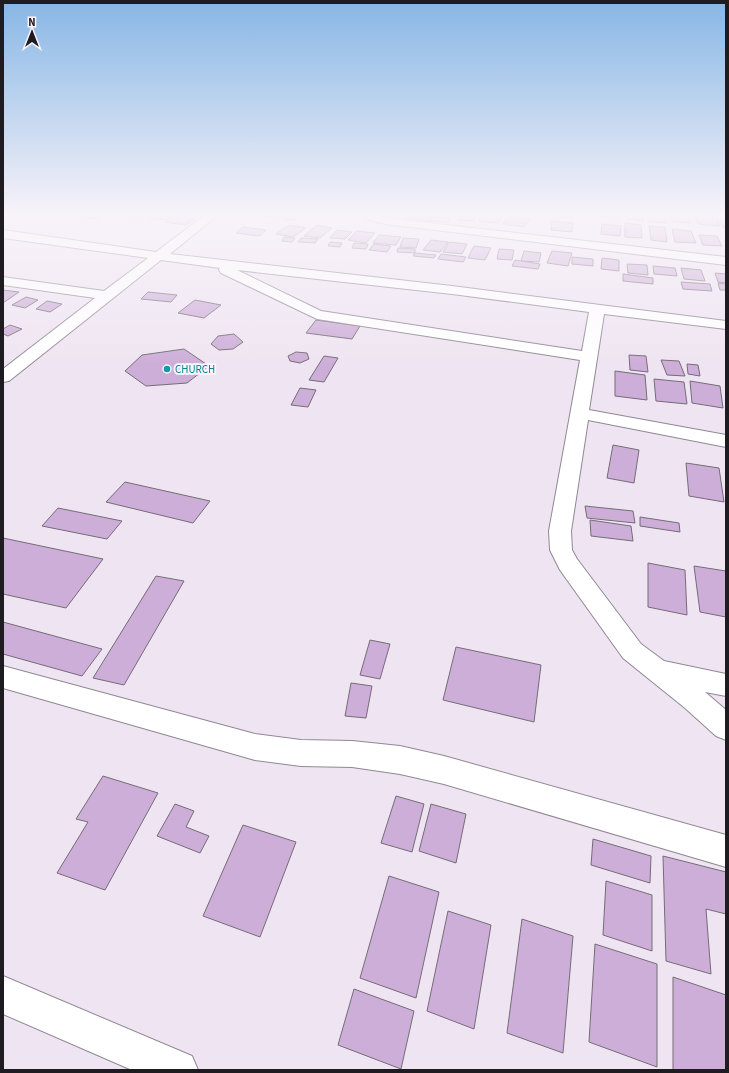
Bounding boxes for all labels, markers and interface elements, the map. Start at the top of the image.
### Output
north arrow [12,12,52,52]
text: N [28,15,36,30]
place label: CHURCH [175,362,215,377]
marker: CHURCH [162,364,172,374]

